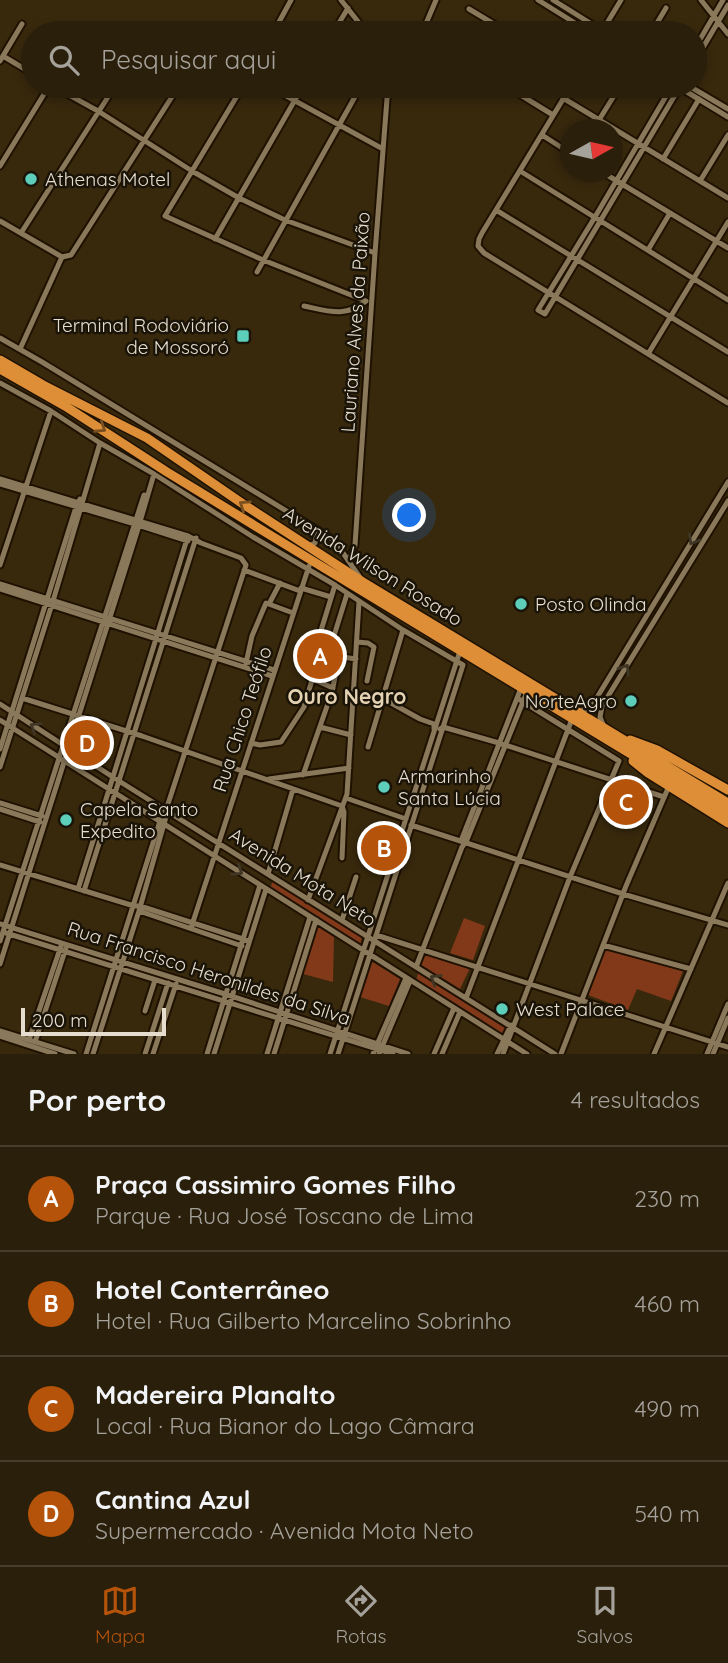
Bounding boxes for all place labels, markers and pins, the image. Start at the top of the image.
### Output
place label: Athenas Motel [45,167,170,191]
marker: Athenas Motel [23,171,39,187]
place label: Terminal Rodoviário de Mossoró [53,313,229,359]
marker: Terminal Rodoviário de Mossoró [235,328,251,344]
place label: Posto Olinda [535,592,647,616]
marker: Posto Olinda [513,596,529,612]
pin: A [297,630,343,682]
place label: NorteAgro [525,689,617,713]
marker: NorteAgro [623,693,639,709]
pin: D [64,717,110,769]
place label: Armarinho Santa Lúcia [398,764,501,810]
pin: C [603,776,649,828]
marker: Armarinho Santa Lúcia [376,779,392,795]
place label: Capela Santo Expedito [80,797,198,843]
marker: Capela Santo Expedito [58,812,74,828]
pin: B [361,822,407,874]
place label: West Palace [516,997,625,1021]
marker: West Palace [494,1001,510,1017]

